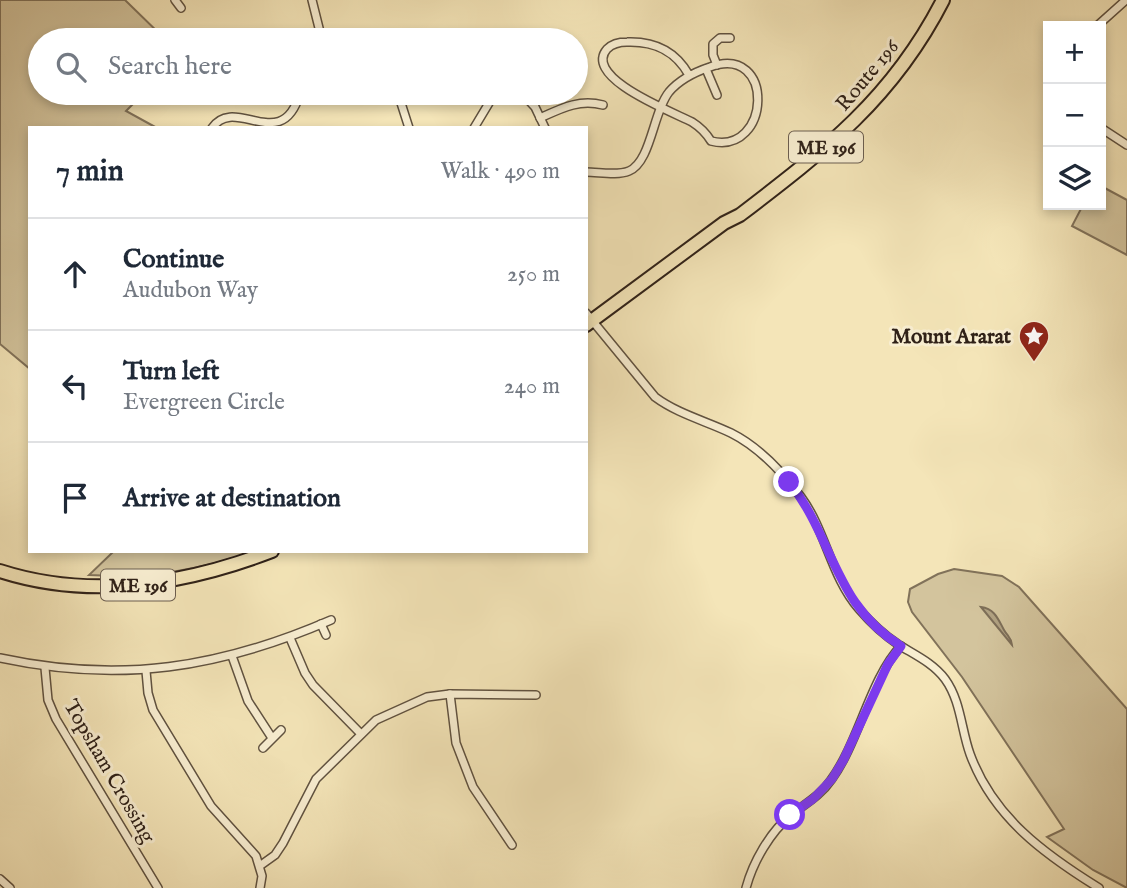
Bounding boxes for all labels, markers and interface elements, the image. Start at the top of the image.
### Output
map controls [1043,21,1106,210]
button: + [1043,21,1106,84]
search box [28,28,588,105]
street label: Route 196 [830,34,907,117]
icon: search [52,48,90,86]
text: Search here [108,50,232,83]
button: − [1043,84,1106,147]
road number: ME 196 [789,132,863,162]
button: layers [1043,147,1106,210]
text: 7 min [56,153,124,191]
text: Walk · 490 m [440,157,560,186]
text: Continue [123,243,224,276]
icon: ahead [56,255,94,293]
text: 250 m [507,260,560,289]
text: Audubon Way [123,276,258,305]
place icon: Mount Ararat [1017,319,1051,363]
place label: Mount Ararat [891,324,1012,351]
text: Turn left [123,355,220,388]
icon: left [56,367,94,405]
text: 240 m [504,372,560,401]
text: Evergreen Circle [123,388,285,417]
route end [773,466,804,497]
icon: arrive [56,479,94,517]
text: Arrive at destination [123,482,341,515]
road number: ME 196 [101,570,175,600]
street label: Topsham Crossing [57,695,161,849]
route start [774,799,805,830]

